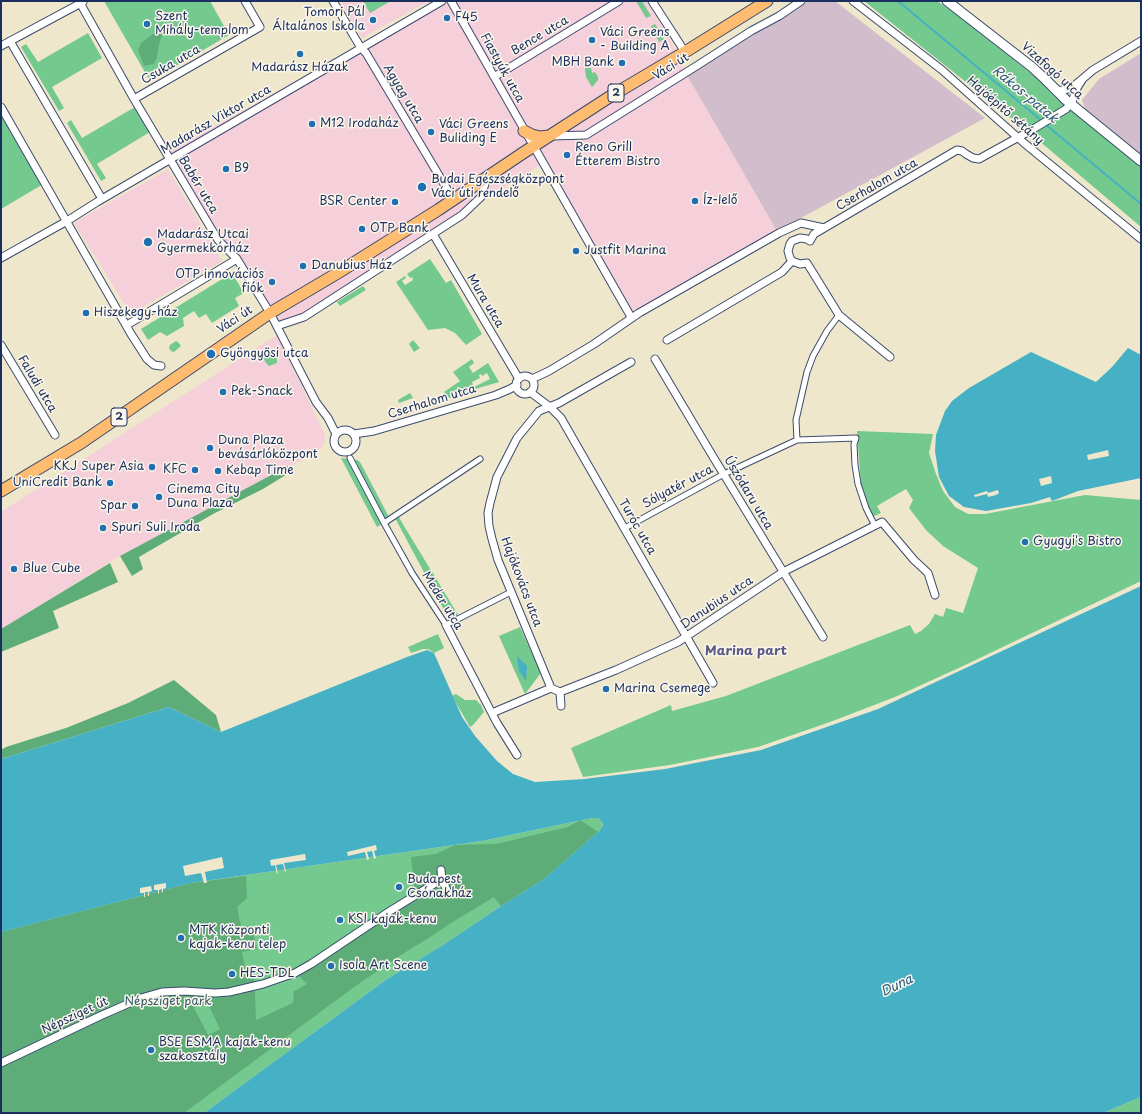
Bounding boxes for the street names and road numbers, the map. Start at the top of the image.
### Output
street label: Bence utca [509,13,571,59]
street label: Fiastyúk utca [477,31,527,105]
street label: Vizafogó utca [1018,39,1086,103]
street label: Csuka utca [139,42,203,88]
street label: Váci út [650,50,692,84]
street label: Agyag utca [380,62,426,126]
street label: Hajóépítő sétány [964,74,1046,148]
street label: Madarász Viktor utca [158,83,274,157]
road number: 2 [608,84,624,102]
street label: Babér utca [175,154,221,216]
street label: Cserhalom utca [834,156,920,214]
street label: Mura utca [463,272,507,330]
street label: Váci út [215,303,255,337]
street label: Faludi utca [14,353,60,415]
street label: Cserhalom utca [386,382,478,422]
road number: 2 [111,408,127,426]
street label: Úszódaru utca [720,454,776,532]
street label: Sólyatér utca [640,462,716,512]
street label: Turóc utca [615,497,659,557]
street label: Hajókovács utca [497,535,545,629]
street label: Meder utca [418,569,466,633]
street label: Danubius utca [678,574,756,632]
street label: Népsziget út [39,994,111,1038]

